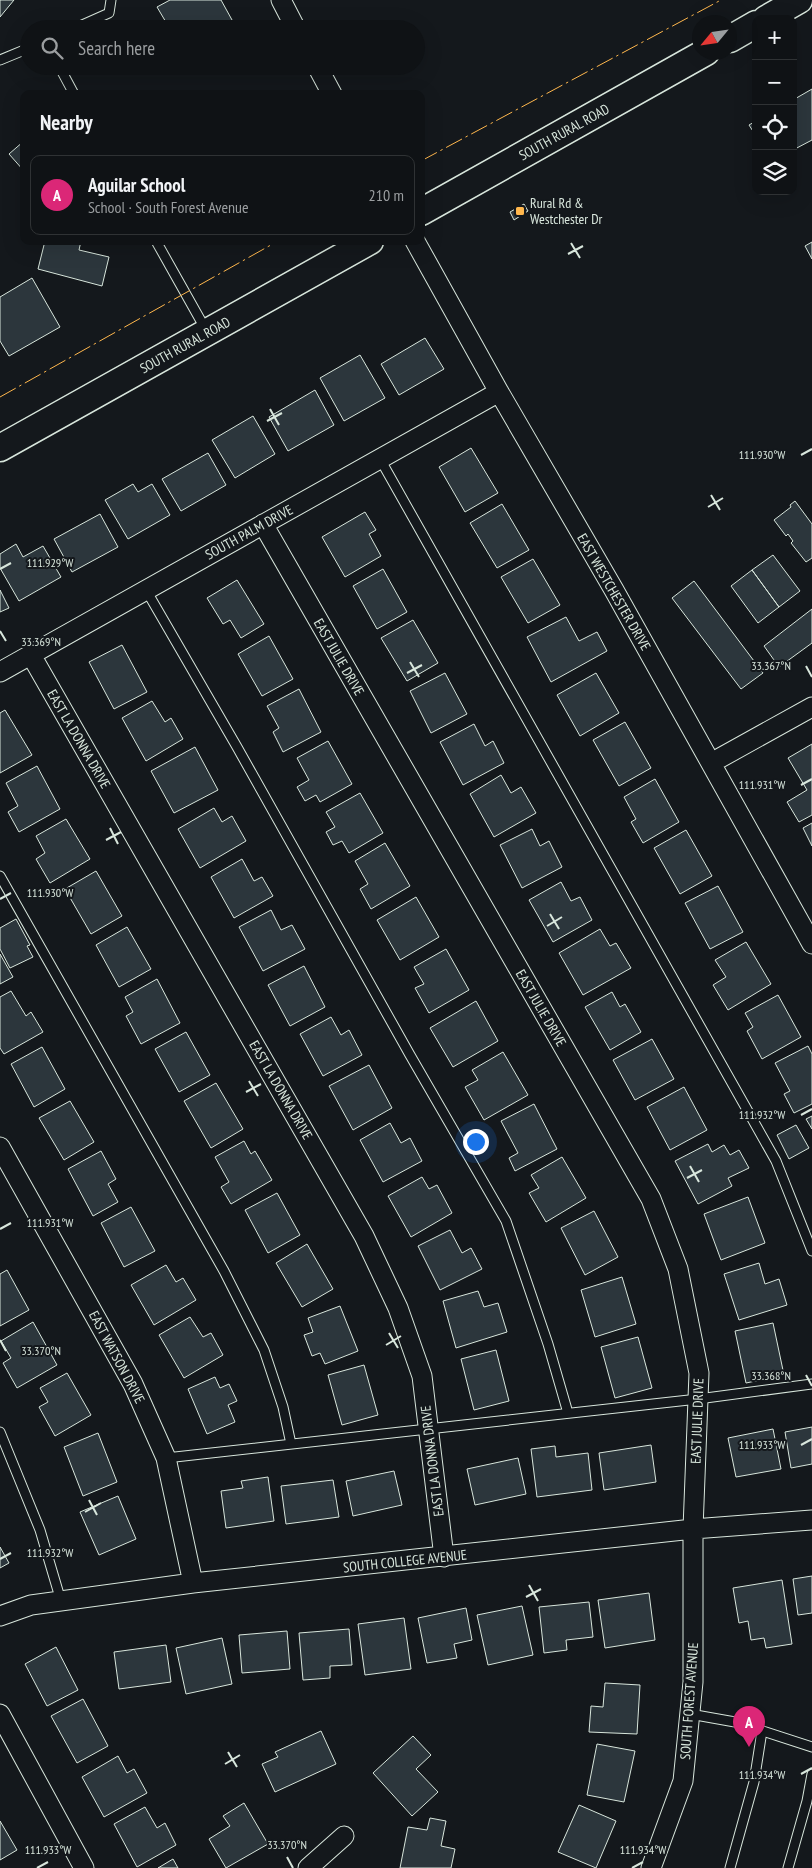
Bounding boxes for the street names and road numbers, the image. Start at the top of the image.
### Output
street label: SOUTH RURAL ROAD [516,100,612,164]
street label: SOUTH RURAL ROAD [137,313,233,377]
street label: SOUTH PALM DRIVE [202,501,296,563]
street label: EAST WESTCHESTER DRIVE [573,530,655,654]
street label: EAST JULIE DRIVE [310,615,368,699]
street label: EAST LA DONNA DRIVE [43,686,115,792]
street label: EAST JULIE DRIVE [512,966,570,1050]
street label: EAST LA DONNA DRIVE [245,1037,317,1143]
street label: EAST WATSON DRIVE [85,1308,149,1406]
street label: EAST JULIE DRIVE [687,1378,707,1464]
street label: EAST LA DONNA DRIVE [416,1405,448,1517]
street label: SOUTH COLLEGE AVENUE [342,1546,468,1576]
street label: SOUTH FOREST AVENUE [676,1642,702,1760]

